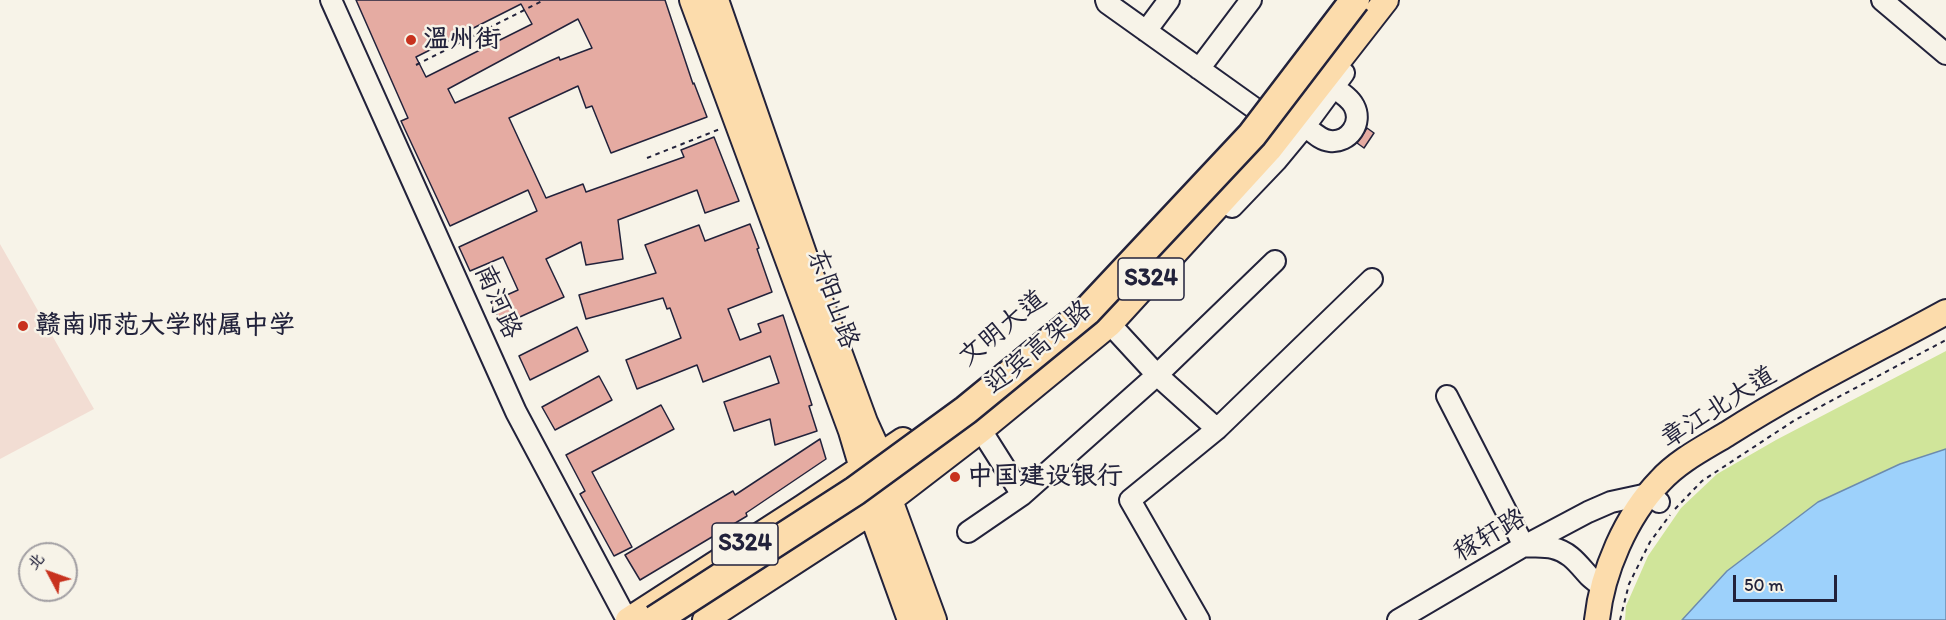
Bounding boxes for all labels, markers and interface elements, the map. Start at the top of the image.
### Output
place label: 温州街 [423,24,501,56]
marker: 温州街 [404,33,418,47]
street label: 东阳山路 [800,245,864,353]
road number: S324 [1118,258,1184,300]
street label: 南河路 [467,260,527,344]
street label: 文明大道 [953,284,1053,374]
street label: 迎宾高架路 [979,294,1099,402]
place label: 赣南师范大学附属中学 [35,310,295,342]
marker: 赣南师范大学附属中学 [16,319,30,333]
street label: 章江北大道 [1656,360,1782,456]
place label: 中国建设银行 [967,461,1123,493]
marker: 中国建设银行 [948,470,962,484]
street label: 稼轩路 [1448,503,1532,569]
road number: S324 [712,523,778,565]
north arrow [18,542,78,602]
text: 北 [23,549,48,573]
scale bar [1736,563,1840,601]
text: 50 m [1744,574,1784,596]

